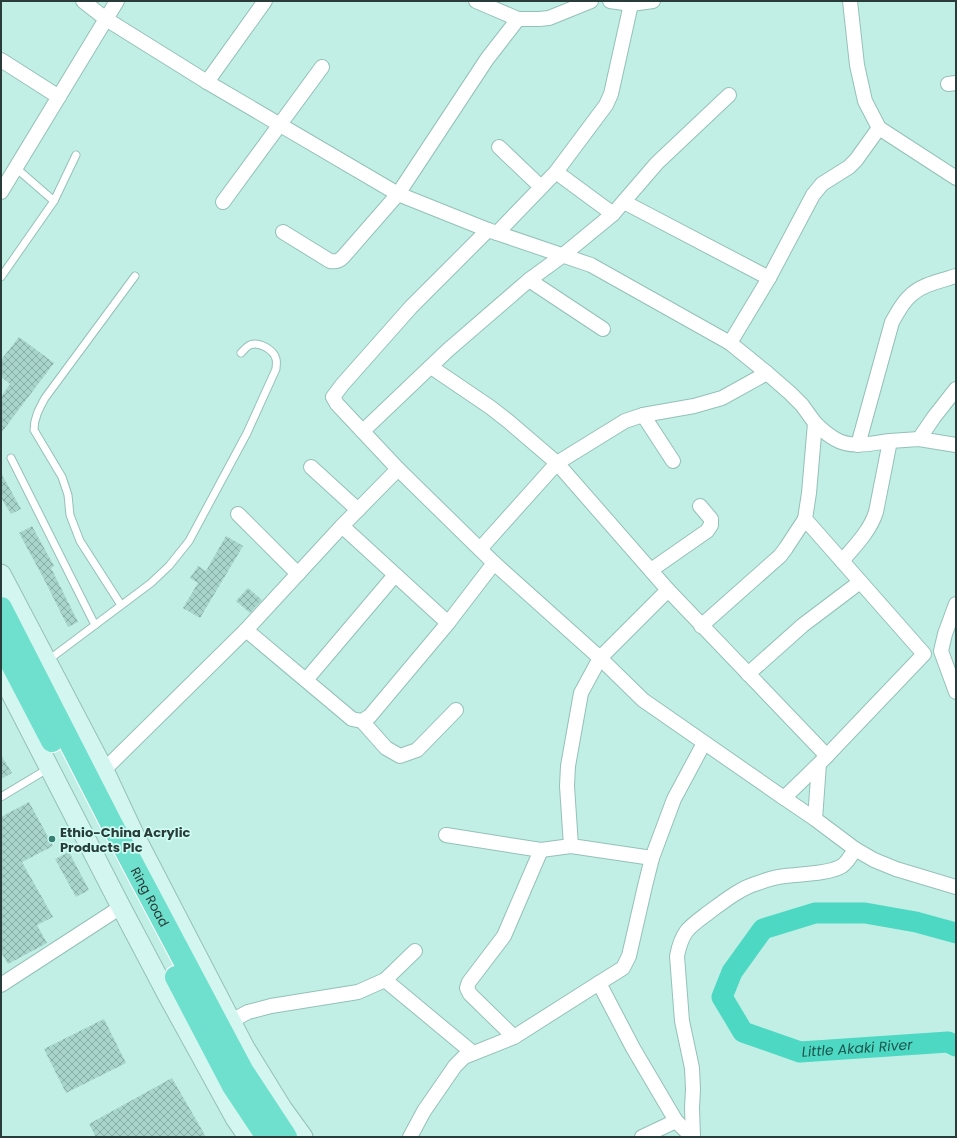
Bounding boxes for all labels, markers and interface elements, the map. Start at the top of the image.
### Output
place label: Ethio-China Acrylic Products Plc [60,823,190,857]
marker: Ethio-China Acrylic Products Plc [47,834,57,844]
street label: Ring Road [126,864,173,930]
water label: Little Akaki River [801,1034,914,1062]

